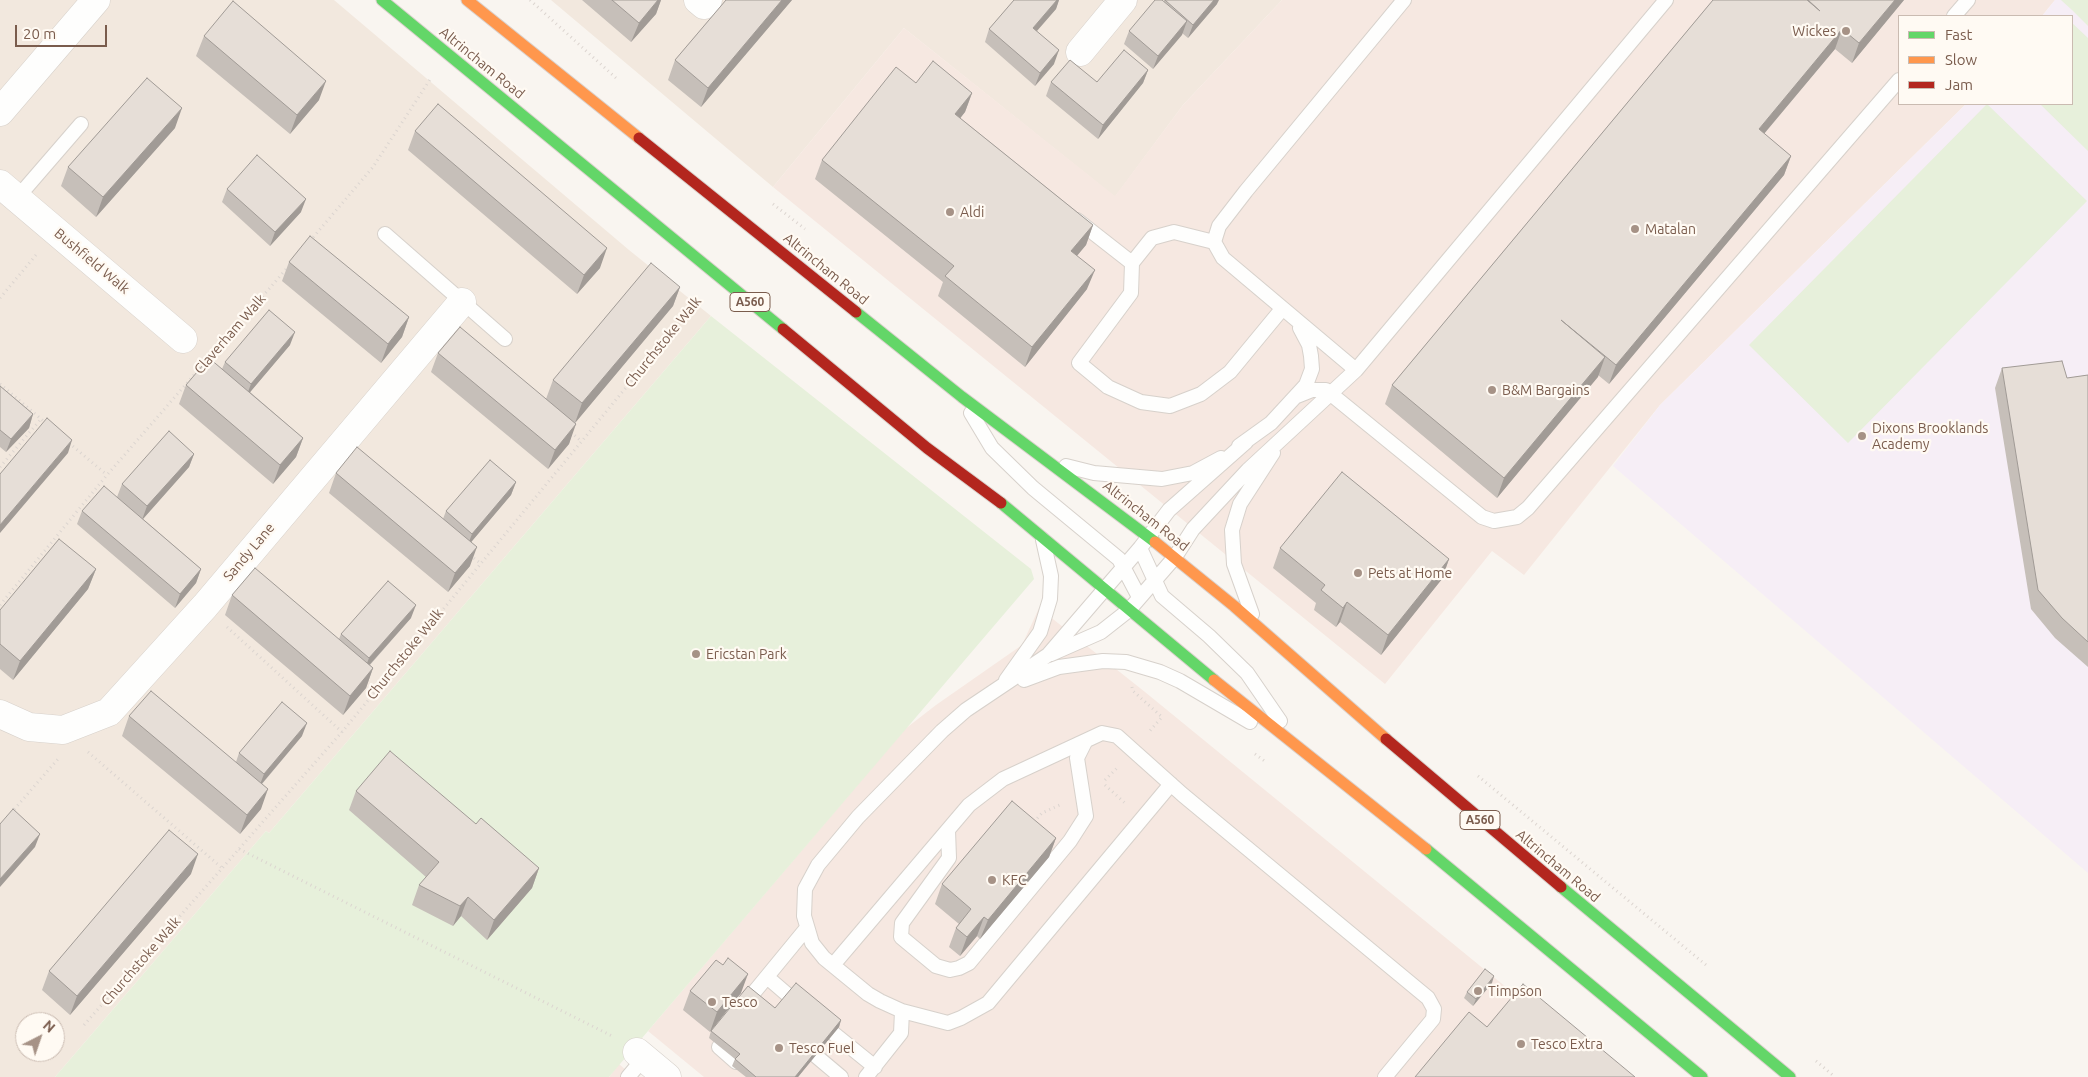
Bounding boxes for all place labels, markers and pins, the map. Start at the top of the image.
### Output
place label: Wickes [1792,23,1836,39]
marker: Wickes [1840,25,1852,37]
place label: Aldi [960,204,984,220]
marker: Aldi [944,206,956,218]
place label: Matalan [1645,221,1696,237]
marker: Matalan [1629,223,1641,235]
place label: B&M Bargains [1502,382,1590,398]
marker: B&M Bargains [1486,384,1498,396]
place label: Dixons Brooklands Academy [1872,420,1988,452]
marker: Dixons Brooklands Academy [1856,430,1868,442]
place label: Pets at Home [1368,565,1452,581]
marker: Pets at Home [1352,567,1364,579]
place label: Ericstan Park [706,646,787,662]
marker: Ericstan Park [690,648,702,660]
place label: KFC [1002,872,1026,888]
marker: KFC [986,874,998,886]
place label: Timpson [1488,983,1542,999]
marker: Timpson [1472,985,1484,997]
place label: Tesco [722,994,758,1010]
marker: Tesco [706,996,718,1008]
place label: Tesco Extra [1531,1036,1603,1052]
marker: Tesco Extra [1515,1038,1527,1050]
place label: Tesco Fuel [789,1040,854,1056]
marker: Tesco Fuel [773,1042,785,1054]

